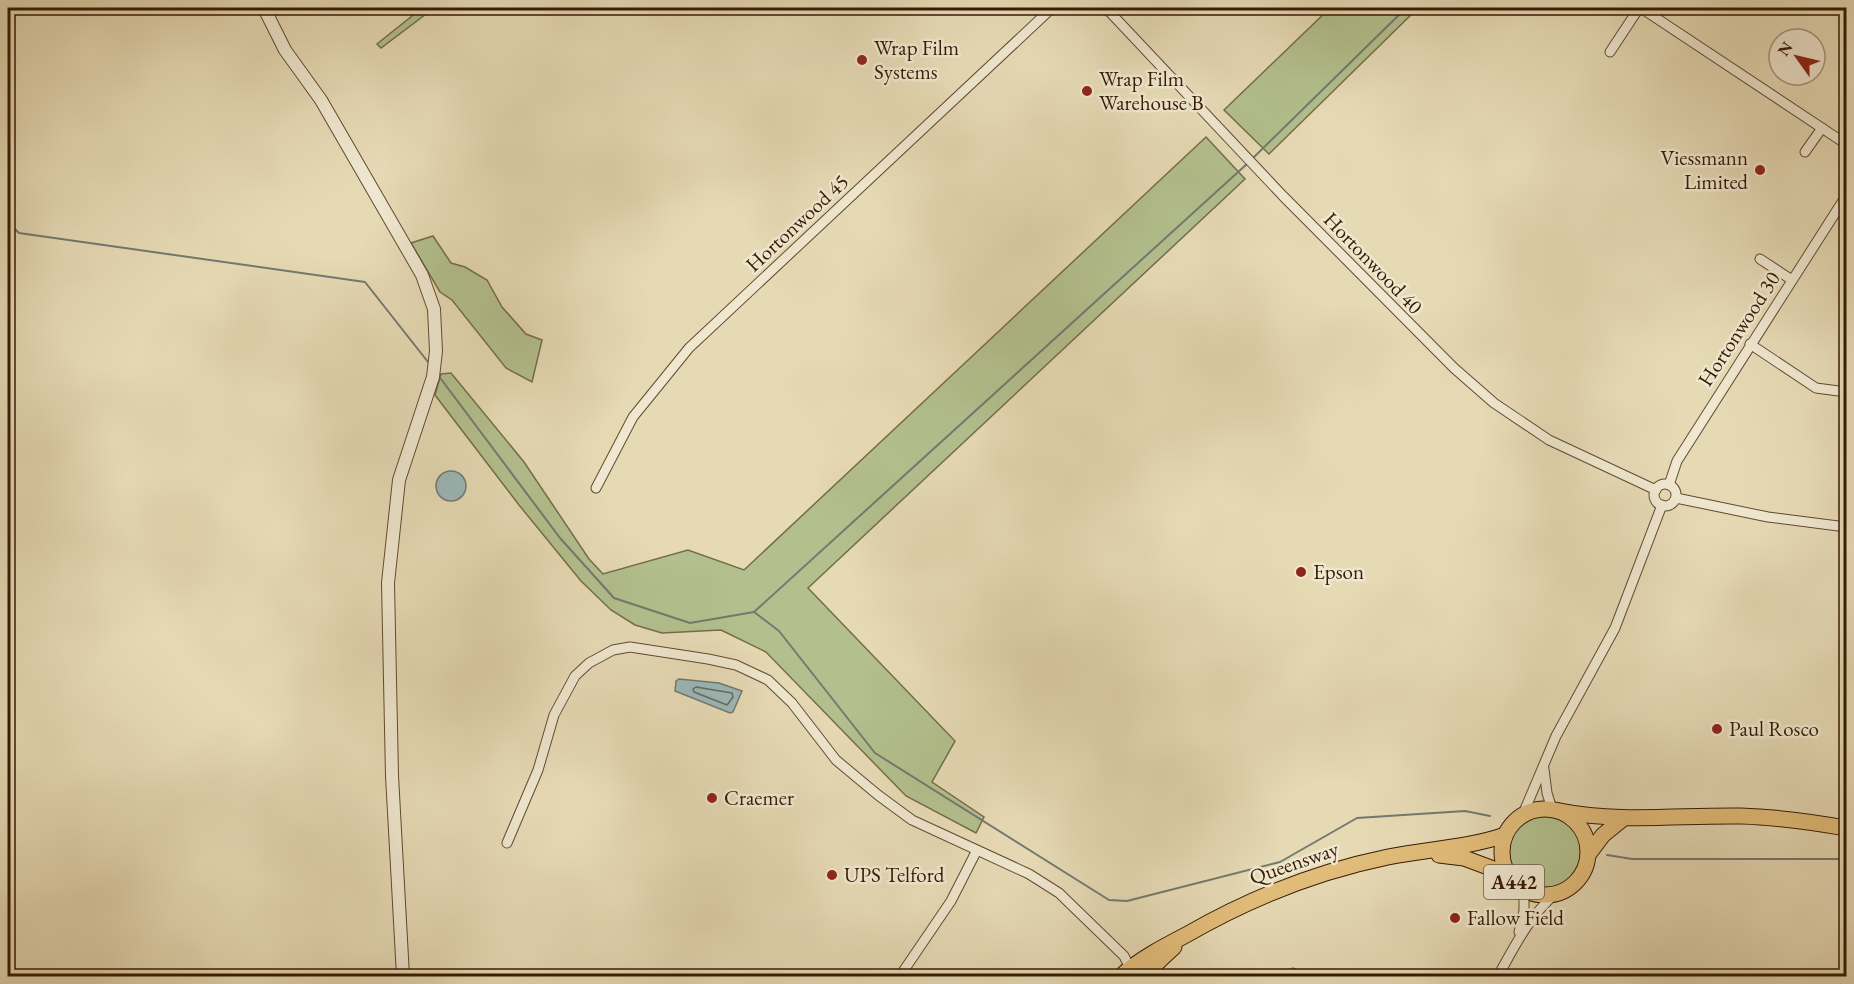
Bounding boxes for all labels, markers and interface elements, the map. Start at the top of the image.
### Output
north arrow [1767,27,1827,87]
place label: Wrap Film Systems [874,34,959,85]
text: N [1773,38,1797,60]
marker: Wrap Film Systems [855,53,869,67]
place label: Wrap Film Warehouse B [1099,65,1204,116]
marker: Wrap Film Warehouse B [1080,84,1094,98]
place label: Viessmann Limited [1661,144,1748,195]
marker: Viessmann Limited [1753,163,1767,177]
street label: Hortonwood 45 [739,168,854,277]
street label: Hortonwood 40 [1318,206,1429,319]
street label: Hortonwood 30 [1691,266,1786,391]
place label: Epson [1313,558,1364,585]
marker: Epson [1294,565,1308,579]
place label: Paul Rosco [1729,715,1819,742]
marker: Paul Rosco [1710,722,1724,736]
place label: Craemer [724,784,794,811]
marker: Craemer [705,791,719,805]
street label: Queensway [1246,834,1343,891]
place label: UPS Telford [844,861,945,888]
road number: A442 [1484,865,1544,899]
marker: UPS Telford [825,868,839,882]
place label: Fallow Field [1467,904,1564,931]
marker: Fallow Field [1448,911,1462,925]

